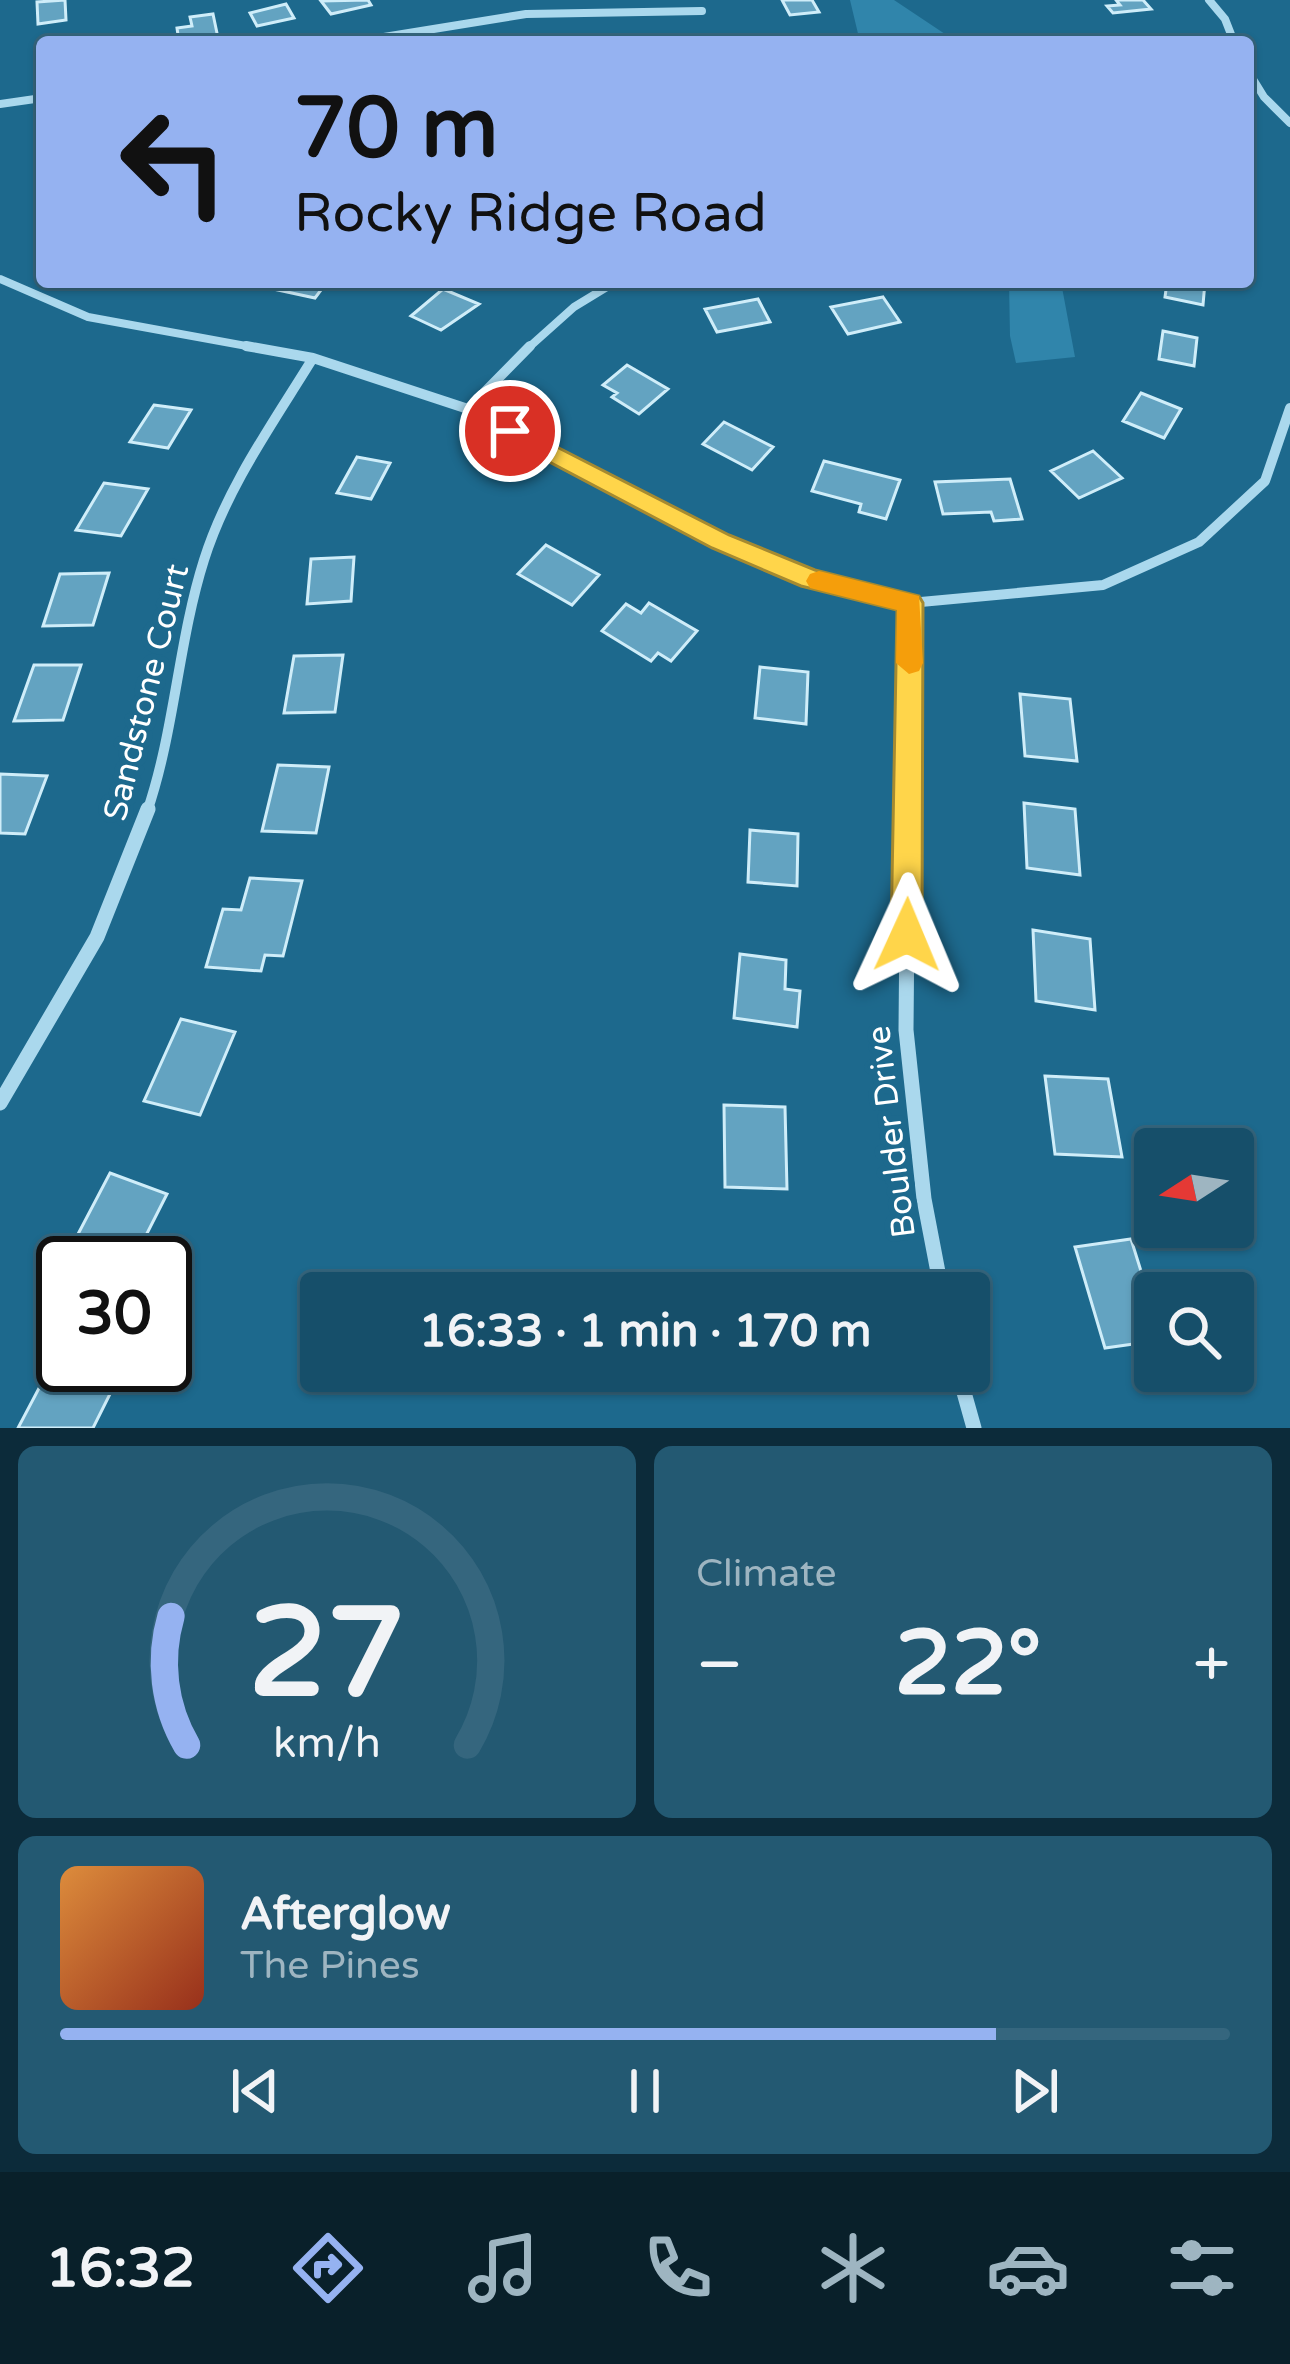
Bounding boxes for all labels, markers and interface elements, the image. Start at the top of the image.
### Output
text: 70 m [294,79,498,180]
icon: left [96,84,252,240]
text: Rocky Ridge Road [294,181,767,246]
pin [459,380,561,482]
icon: arrive [477,398,543,464]
street label: Sandstone Court [96,560,197,825]
position arrow [844,872,970,998]
street label: Boulder Drive [859,1024,924,1240]
north arrow [1134,1128,1254,1248]
map controls [1134,1128,1254,1392]
speed limit sign: 30 [36,1236,192,1392]
button: search [1134,1272,1254,1392]
text: 16:33 · 1 min · 170 m [419,1305,871,1359]
text: Climate [696,1550,836,1597]
text: 27 [249,1579,405,1730]
text: 22° [894,1610,1041,1719]
text: − [696,1625,743,1705]
text: + [1193,1625,1230,1705]
text: km/h [273,1718,381,1769]
text: Afterglow [240,1888,451,1942]
text: The Pines [240,1942,420,1989]
icon: previous [222,2058,288,2124]
icon: pause [612,2058,678,2124]
icon: next [1002,2058,1068,2124]
icon: directions [286,2226,370,2310]
icon: music [461,2226,545,2310]
icon: phone [636,2226,720,2310]
icon: climate [811,2226,895,2310]
icon: car [986,2226,1070,2310]
icon: filters [1160,2226,1244,2310]
text: 16:32 [45,2236,195,2301]

